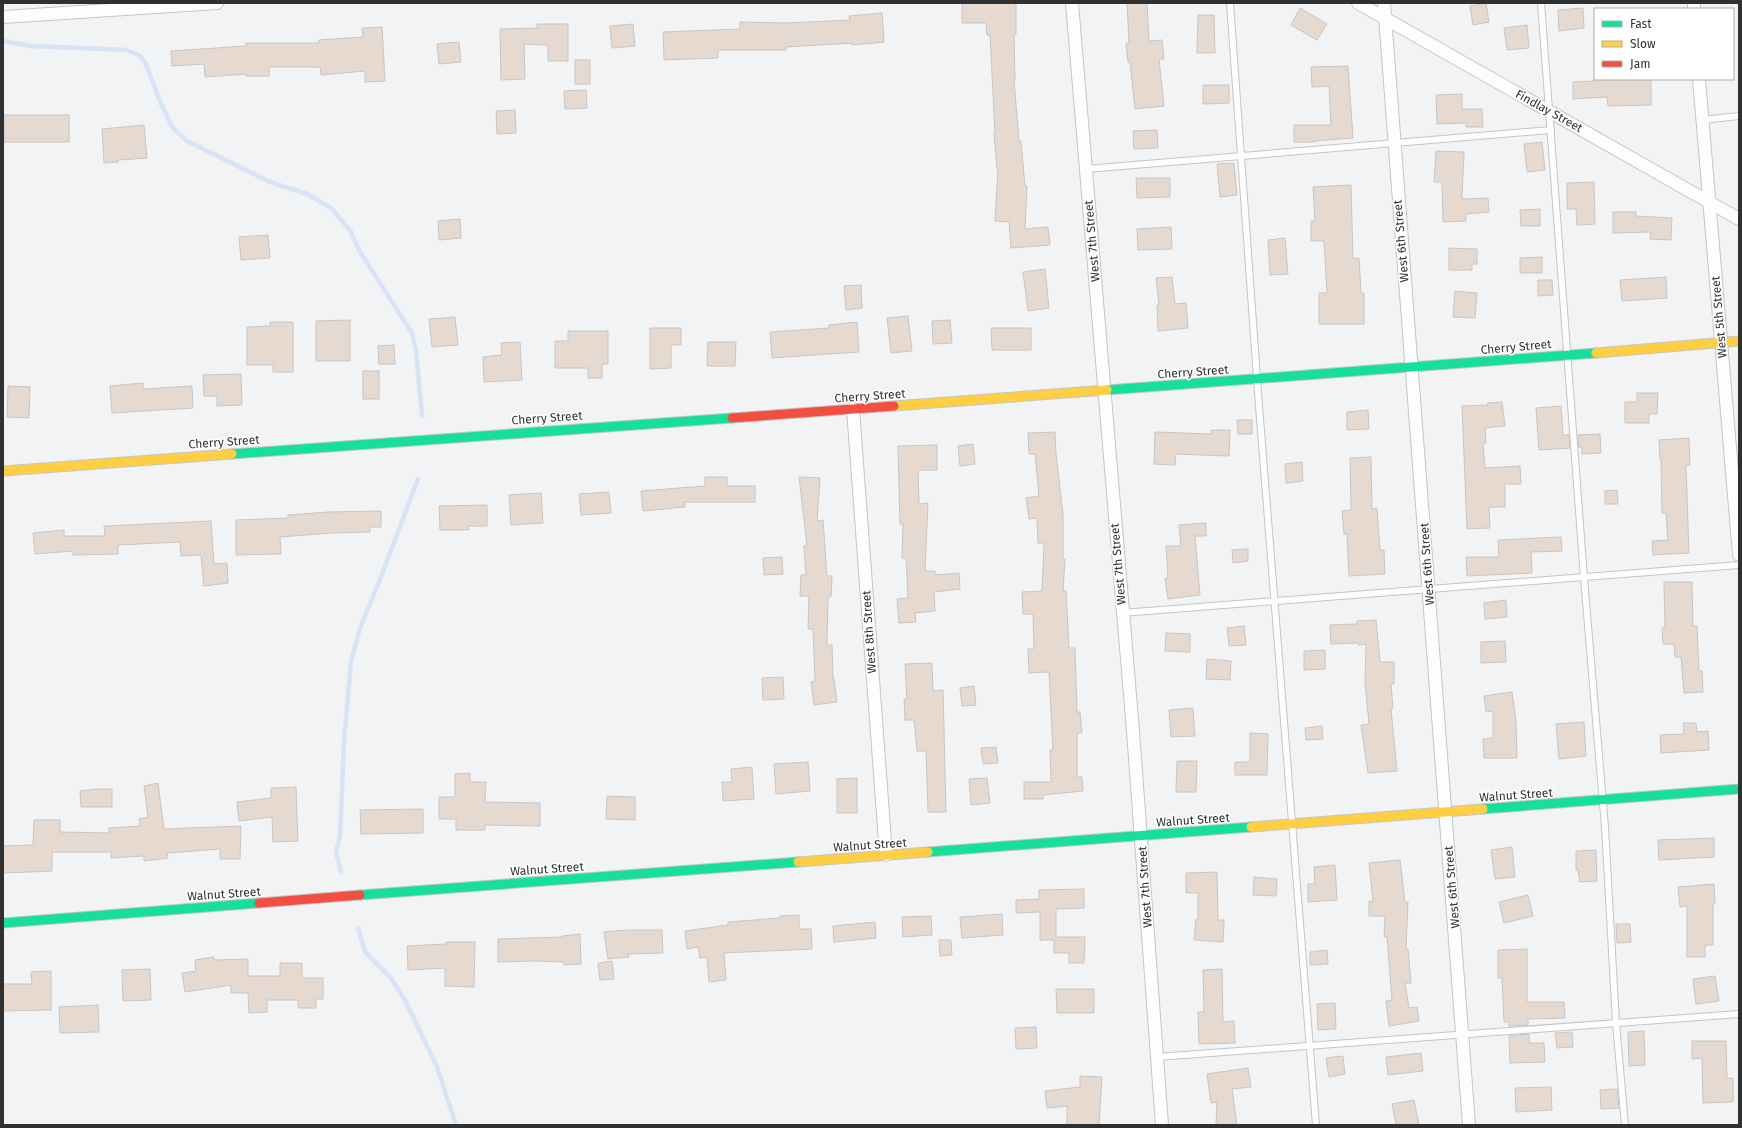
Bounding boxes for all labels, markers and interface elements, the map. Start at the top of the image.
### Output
legend [1594,8,1734,80]
text: Fast [1630,17,1652,31]
text: Slow [1630,37,1656,51]
text: Jam [1630,57,1650,71]
street label: Findlay Street [1513,87,1586,136]
street label: West 6th Street [1390,198,1412,283]
street label: West 7th Street [1081,199,1103,282]
street label: West 5th Street [1708,275,1730,359]
street label: Cherry Street [1480,337,1553,357]
street label: Cherry Street [1157,362,1230,381]
street label: Cherry Street [834,386,907,405]
street label: Cherry Street [511,408,584,427]
street label: Cherry Street [188,432,261,451]
street label: West 6th Street [1417,521,1437,606]
street label: West 7th Street [1107,522,1129,605]
street label: West 8th Street [859,589,879,674]
street label: Walnut Street [1479,785,1554,805]
street label: Walnut Street [1156,810,1231,830]
street label: Walnut Street [833,835,908,855]
street label: West 6th Street [1441,844,1463,929]
street label: West 7th Street [1135,845,1155,928]
street label: Walnut Street [510,859,585,879]
street label: Walnut Street [187,884,262,904]

